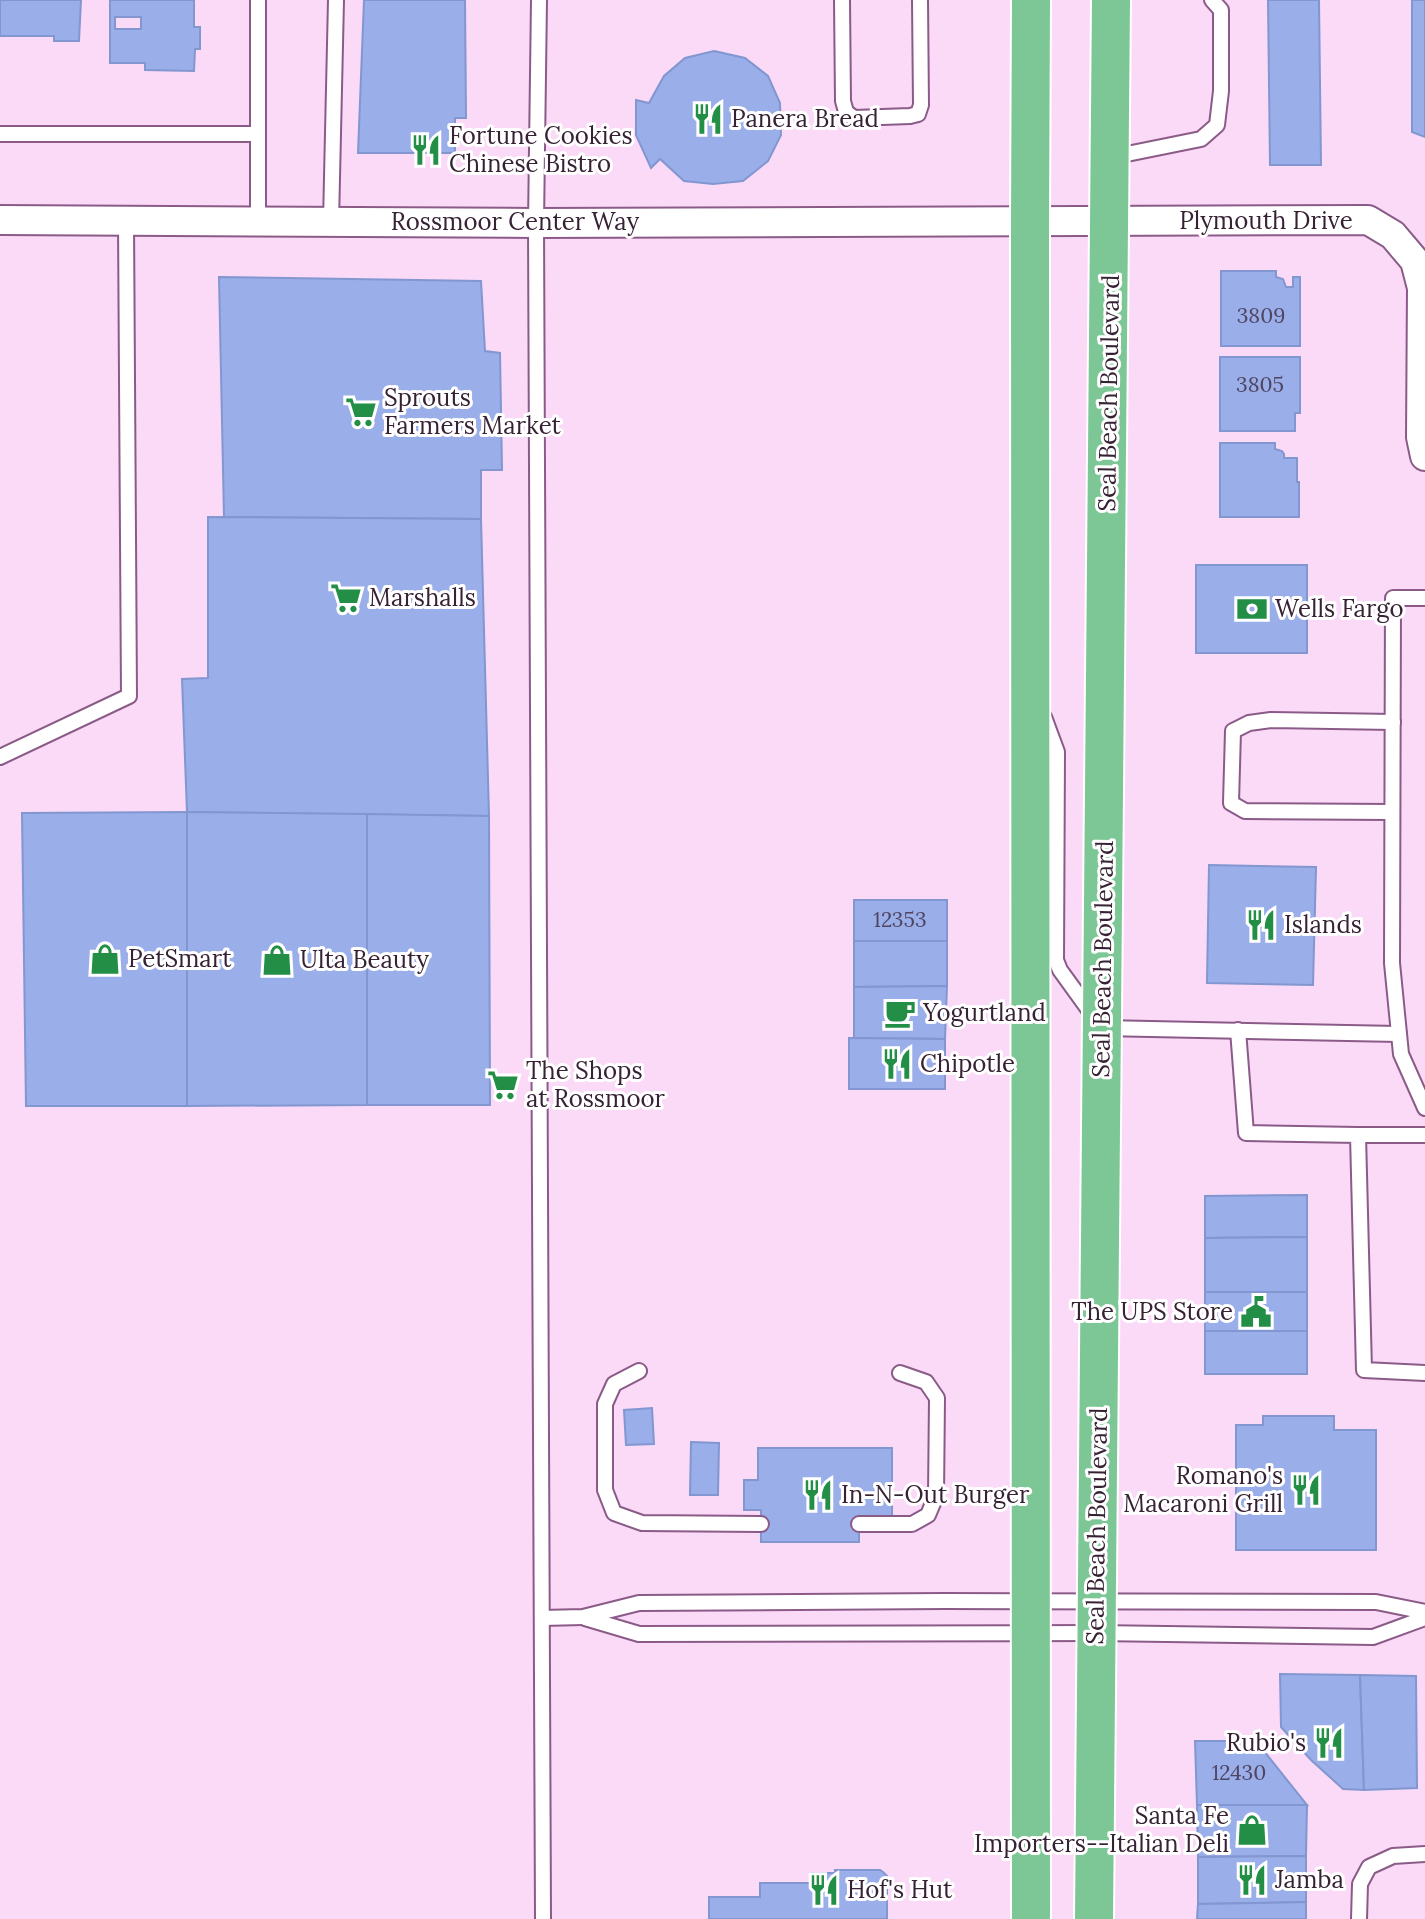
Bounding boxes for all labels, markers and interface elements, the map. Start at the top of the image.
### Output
restaurant icon: Panera Bread [691,102,725,136]
place label: Panera Bread [731,103,879,134]
place label: Fortune Cookies Chinese Bistro [449,120,633,179]
restaurant icon: Fortune Cookies Chinese Bistro [409,133,443,167]
street label: Plymouth Drive [1179,205,1353,236]
street label: Rossmoor Center Way [391,206,639,237]
street label: Seal Beach Boulevard [1091,274,1126,512]
house number: 3809 [1237,302,1285,329]
house number: 3805 [1236,371,1284,398]
place label: Sprouts Farmers Market [384,382,562,441]
supermarket icon: Sprouts Farmers Market [344,395,378,429]
supermarket icon: Marshalls [329,581,363,615]
place label: Marshalls [369,582,476,613]
bank icon: Wells Fargo [1235,592,1269,626]
place label: Wells Fargo [1275,593,1403,624]
street label: Seal Beach Boulevard [1085,840,1120,1078]
house number: 12353 [873,906,927,933]
restaurant icon: Islands [1244,908,1278,942]
place label: Islands [1284,909,1362,940]
shop icon: PetSmart [88,942,122,976]
place label: PetSmart [128,943,232,974]
shop icon: Ulta Beauty [260,943,294,977]
place label: Ulta Beauty [300,944,429,975]
cafe icon: Yogurtland [883,996,917,1030]
place label: Yogurtland [922,997,1046,1028]
restaurant icon: Chipotle [880,1047,914,1081]
place label: Chipotle [920,1048,1015,1079]
place label: The Shops at Rossmoor [526,1055,666,1114]
supermarket icon: The Shops at Rossmoor [486,1068,520,1102]
public building icon: The UPS Store [1239,1295,1273,1329]
place label: The UPS Store [1071,1296,1233,1327]
street label: Seal Beach Boulevard [1079,1407,1114,1645]
place label: Romano's Macaroni Grill [1123,1460,1283,1519]
restaurant icon: Romano's Macaroni Grill [1289,1473,1323,1507]
restaurant icon: In-N-Out Burger [801,1478,835,1512]
place label: In-N-Out Burger [841,1479,1030,1510]
restaurant icon: Rubio's [1312,1726,1346,1760]
place label: Rubio's [1226,1727,1306,1758]
house number: 12430 [1212,1759,1266,1786]
place label: Santa Fe Importers--Italian Deli [974,1800,1229,1859]
shop icon: Santa Fe Importers--Italian Deli [1235,1813,1269,1847]
restaurant icon: Jamba [1235,1863,1269,1897]
place label: Jamba [1274,1864,1344,1895]
restaurant icon: Hof's Hut [807,1873,841,1907]
place label: Hof's Hut [847,1874,953,1905]

